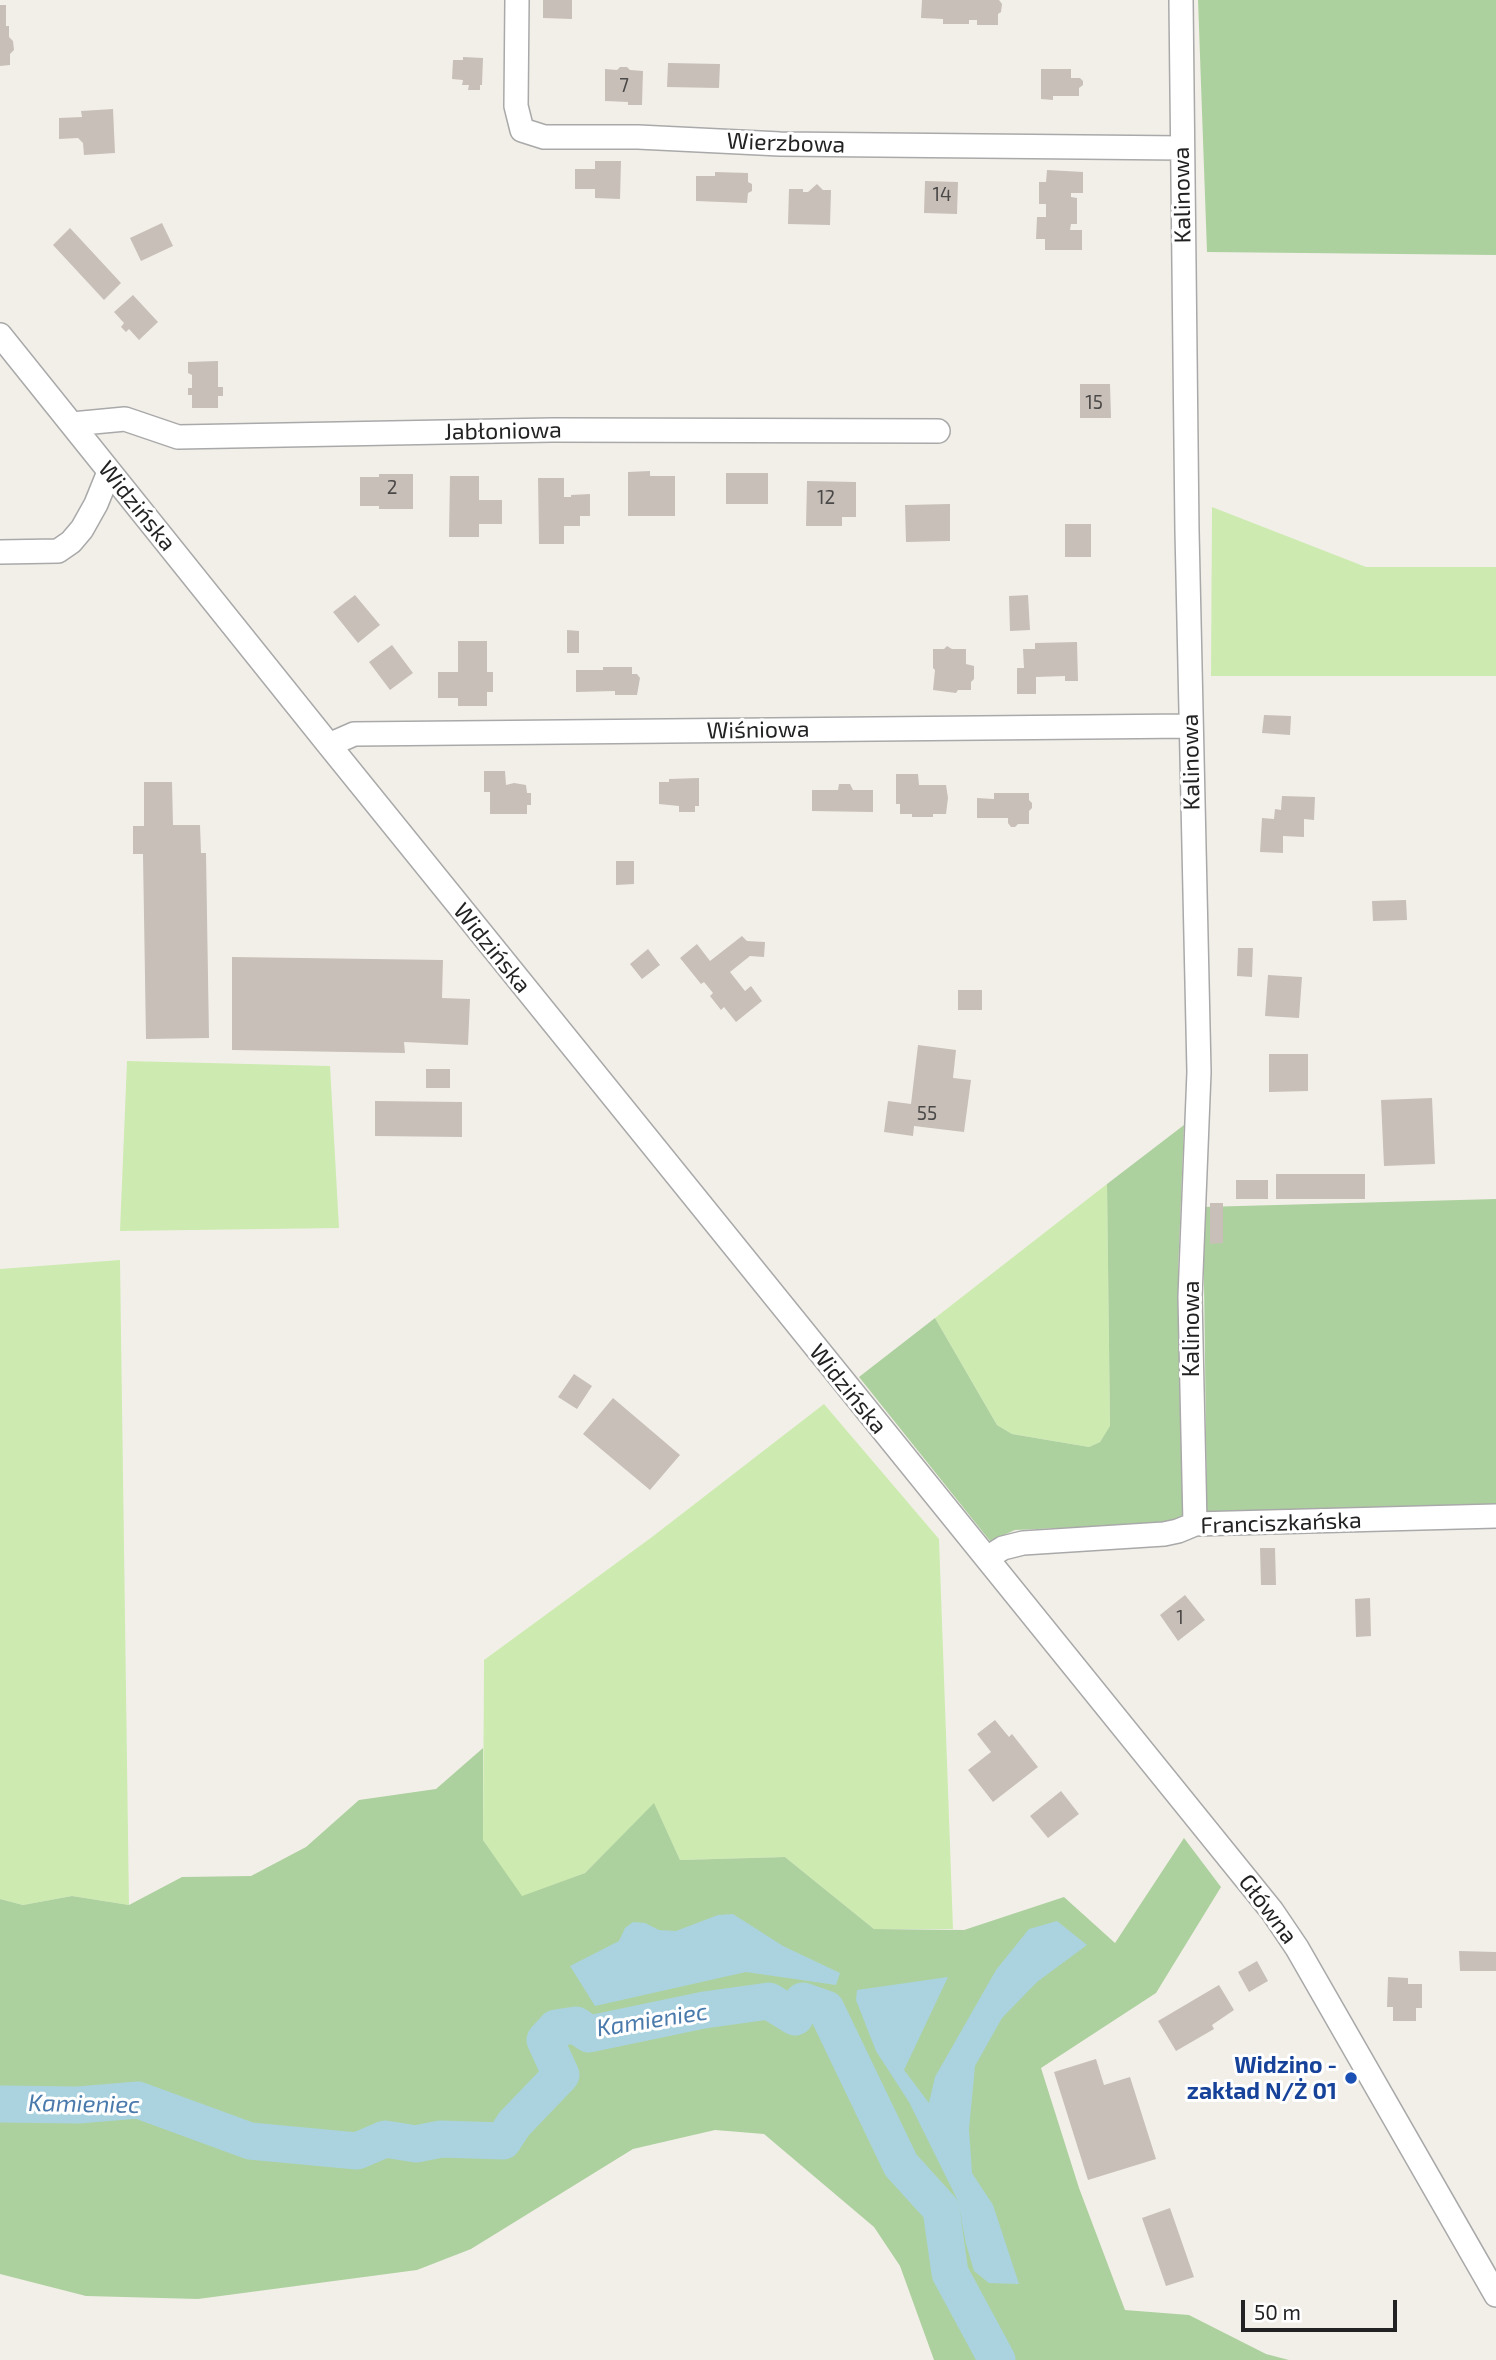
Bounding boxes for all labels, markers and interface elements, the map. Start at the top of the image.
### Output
house number: 7 [619,75,629,97]
street label: Wierzbowa [726,127,846,159]
street label: Kalinowa [1167,146,1197,244]
house number: 14 [932,184,952,206]
house number: 15 [1085,392,1103,414]
street label: Jabłoniowa [444,416,562,446]
street label: Widzińska [92,456,182,556]
house number: 2 [387,477,397,499]
house number: 12 [817,487,835,509]
street label: Kalinowa [1176,713,1206,811]
street label: Wiśniowa [706,715,810,745]
street label: Widzińska [447,898,537,998]
house number: 55 [917,1103,937,1125]
street label: Kalinowa [1177,1281,1205,1377]
street label: Widzińska [803,1339,893,1439]
street label: Franciszkańska [1200,1506,1362,1540]
house number: 1 [1176,1607,1184,1629]
street label: Główna [1233,1869,1303,1949]
water label: Kamieniec [595,1997,709,2043]
place label: Widzino - zakład N/Ż 01 [1187,2051,1337,2105]
marker: Widzino - zakład N/Ż 01 [1343,2070,1359,2086]
water label: Kamieniec [28,2089,140,2119]
scale bar [1244,2286,1400,2330]
text: 50 m [1254,2299,1301,2324]

